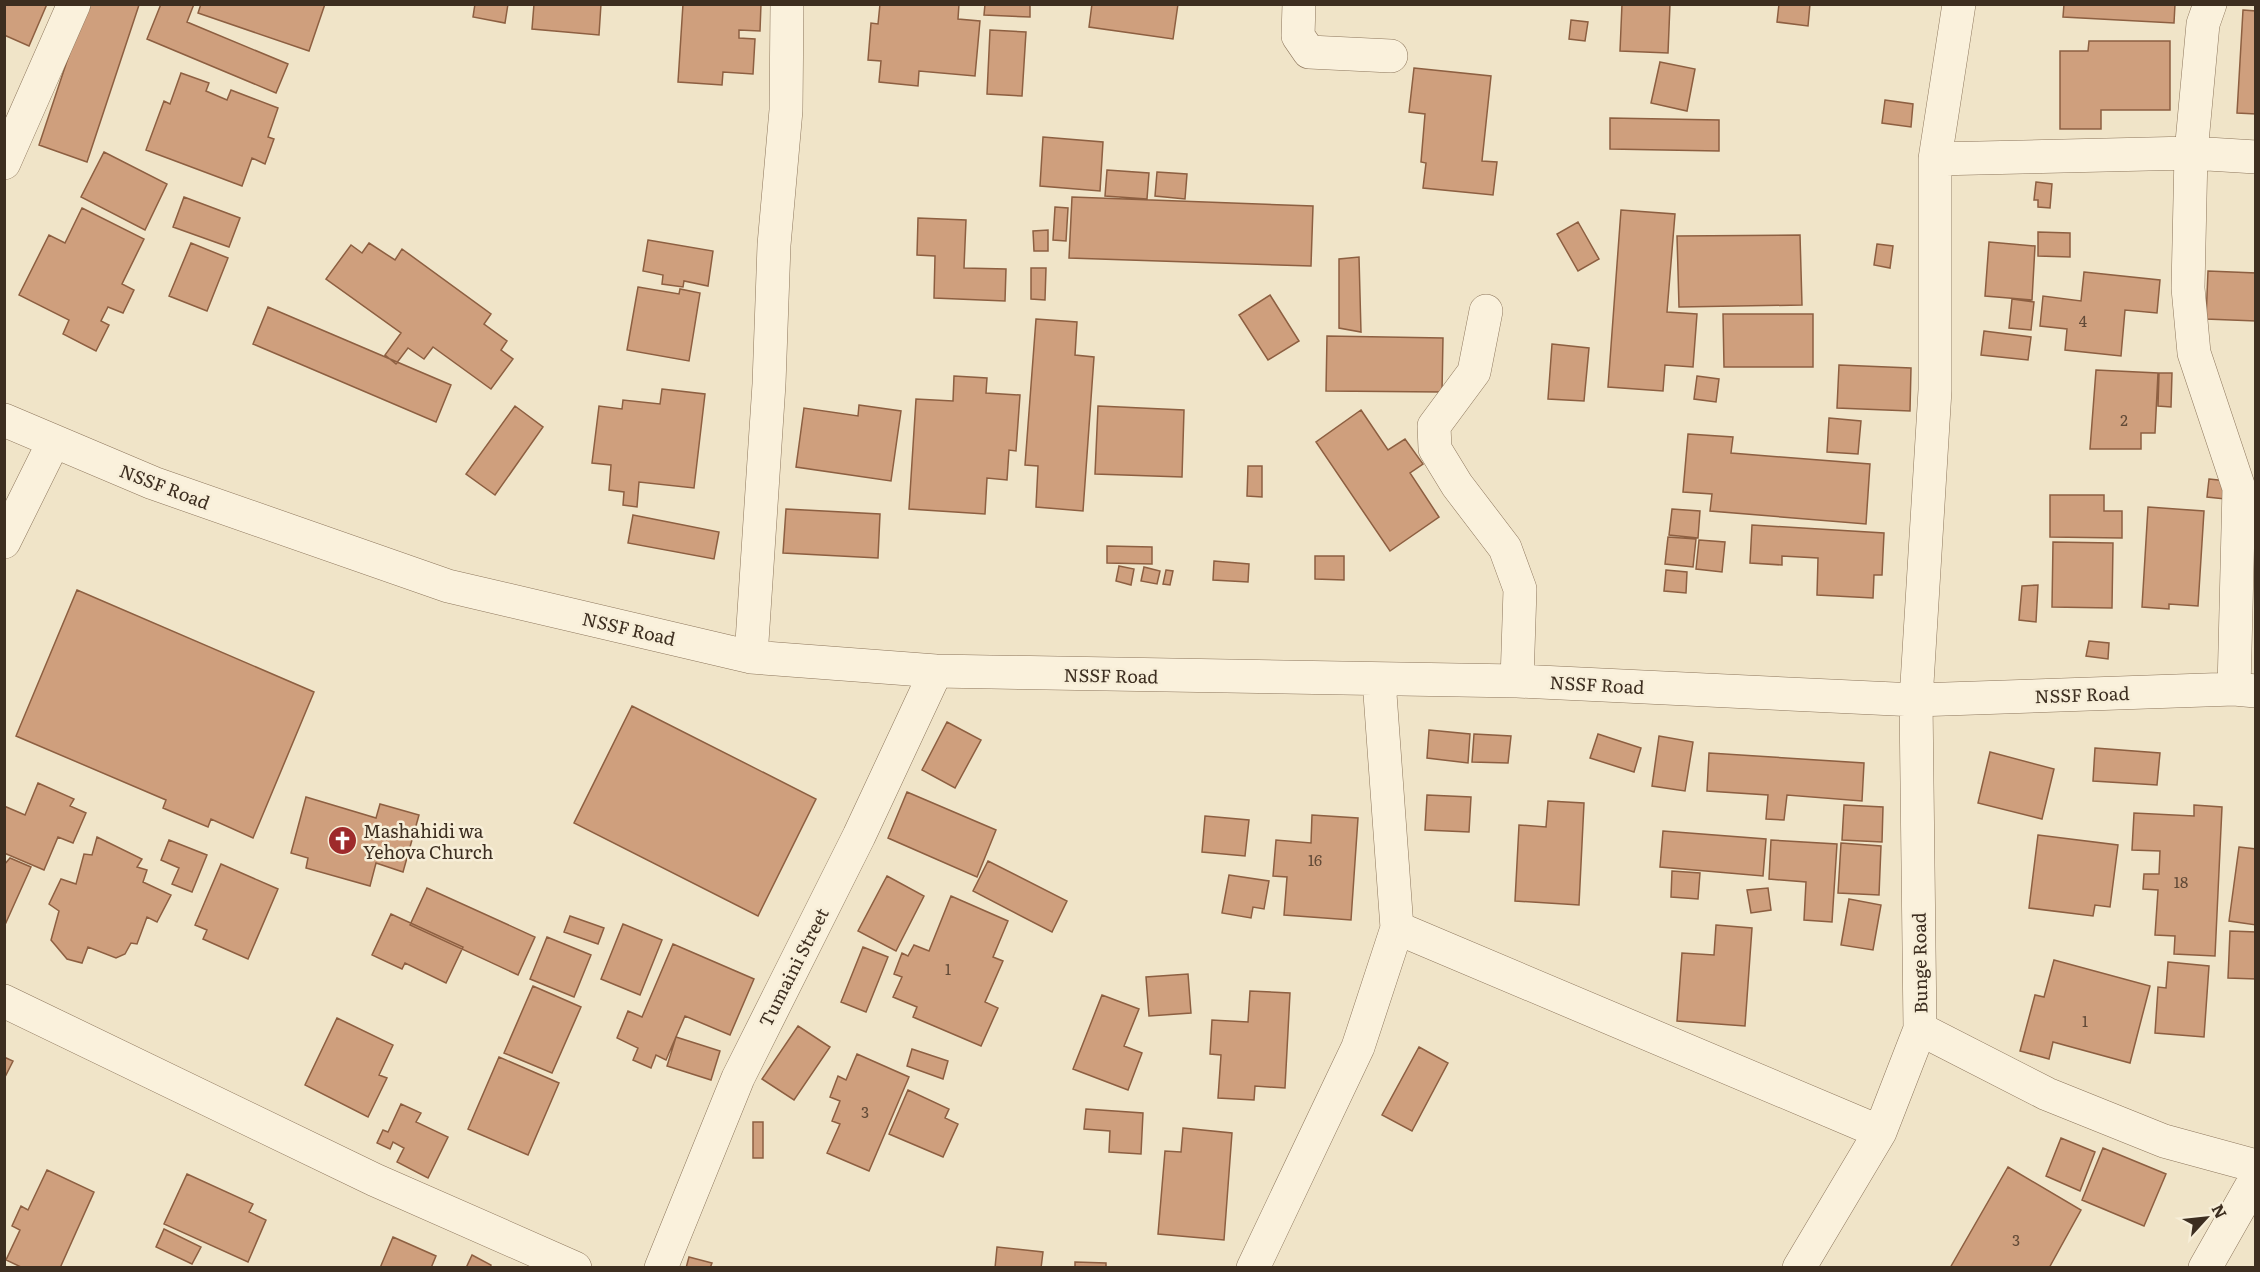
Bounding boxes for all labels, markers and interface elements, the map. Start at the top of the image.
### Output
house number: 4 [2079,309,2087,332]
house number: 2 [2120,408,2128,431]
street label: NSSF Road [116,456,214,516]
street label: NSSF Road [580,604,678,652]
street label: NSSF Road [1063,661,1159,689]
street label: NSSF Road [1549,668,1645,700]
street label: NSSF Road [2034,679,2130,709]
place label: Mashahidi wa Yehova Church [363,817,493,865]
church icon: Mashahidi wa Yehova Church [326,824,358,856]
house number: 16 [1308,848,1322,871]
house number: 18 [2174,870,2188,893]
street label: Tumaini Street [751,902,835,1031]
street label: Bunge Road [1905,912,1933,1014]
house number: 1 [945,957,951,980]
house number: 1 [2082,1009,2088,1032]
house number: 3 [861,1100,869,1123]
north arrow [2176,1188,2236,1248]
text: N [2207,1199,2234,1222]
house number: 3 [2012,1228,2020,1251]

